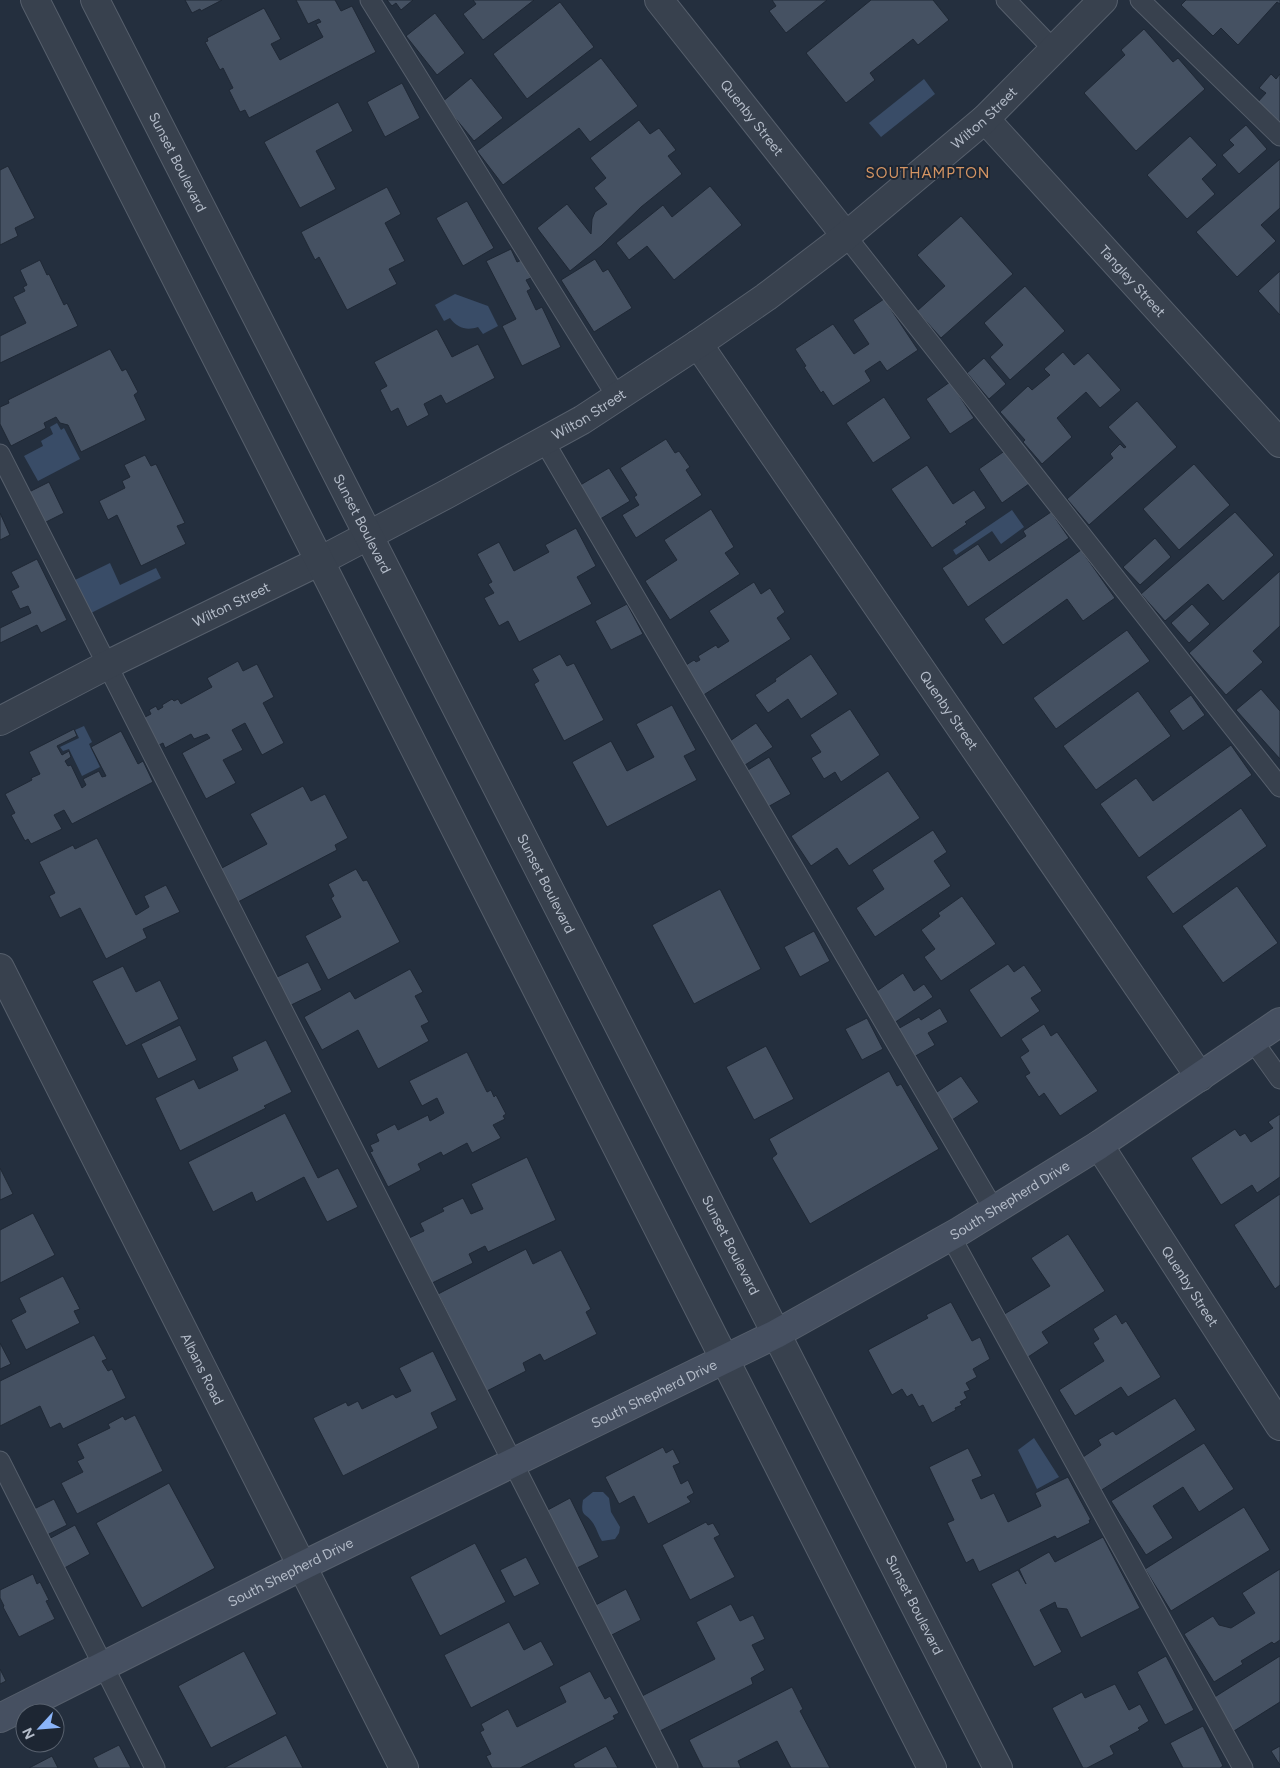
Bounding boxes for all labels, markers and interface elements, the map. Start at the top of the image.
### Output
street label: Quenby Street [716,76,787,159]
street label: Wilton Street [948,84,1021,153]
street label: Sunset Boulevard [145,110,210,215]
district label: SOUTHAMPTON [866,164,990,182]
street label: Tangley Street [1095,242,1169,321]
street label: Wilton Street [549,386,629,444]
street label: Sunset Boulevard [330,471,394,576]
street label: Wilton Street [190,579,273,631]
street label: Quenby Street [915,668,982,753]
street label: Sunset Boulevard [513,831,578,936]
street label: South Shepherd Drive [947,1157,1073,1244]
street label: Sunset Boulevard [698,1193,763,1298]
street label: Quenby Street [1157,1243,1222,1330]
street label: Albans Road [177,1330,227,1408]
street label: South Shepherd Drive [589,1356,720,1432]
street label: South Shepherd Drive [225,1534,356,1611]
street label: Sunset Boulevard [882,1552,947,1658]
north arrow [15,1703,65,1753]
text: N [19,1725,39,1742]

